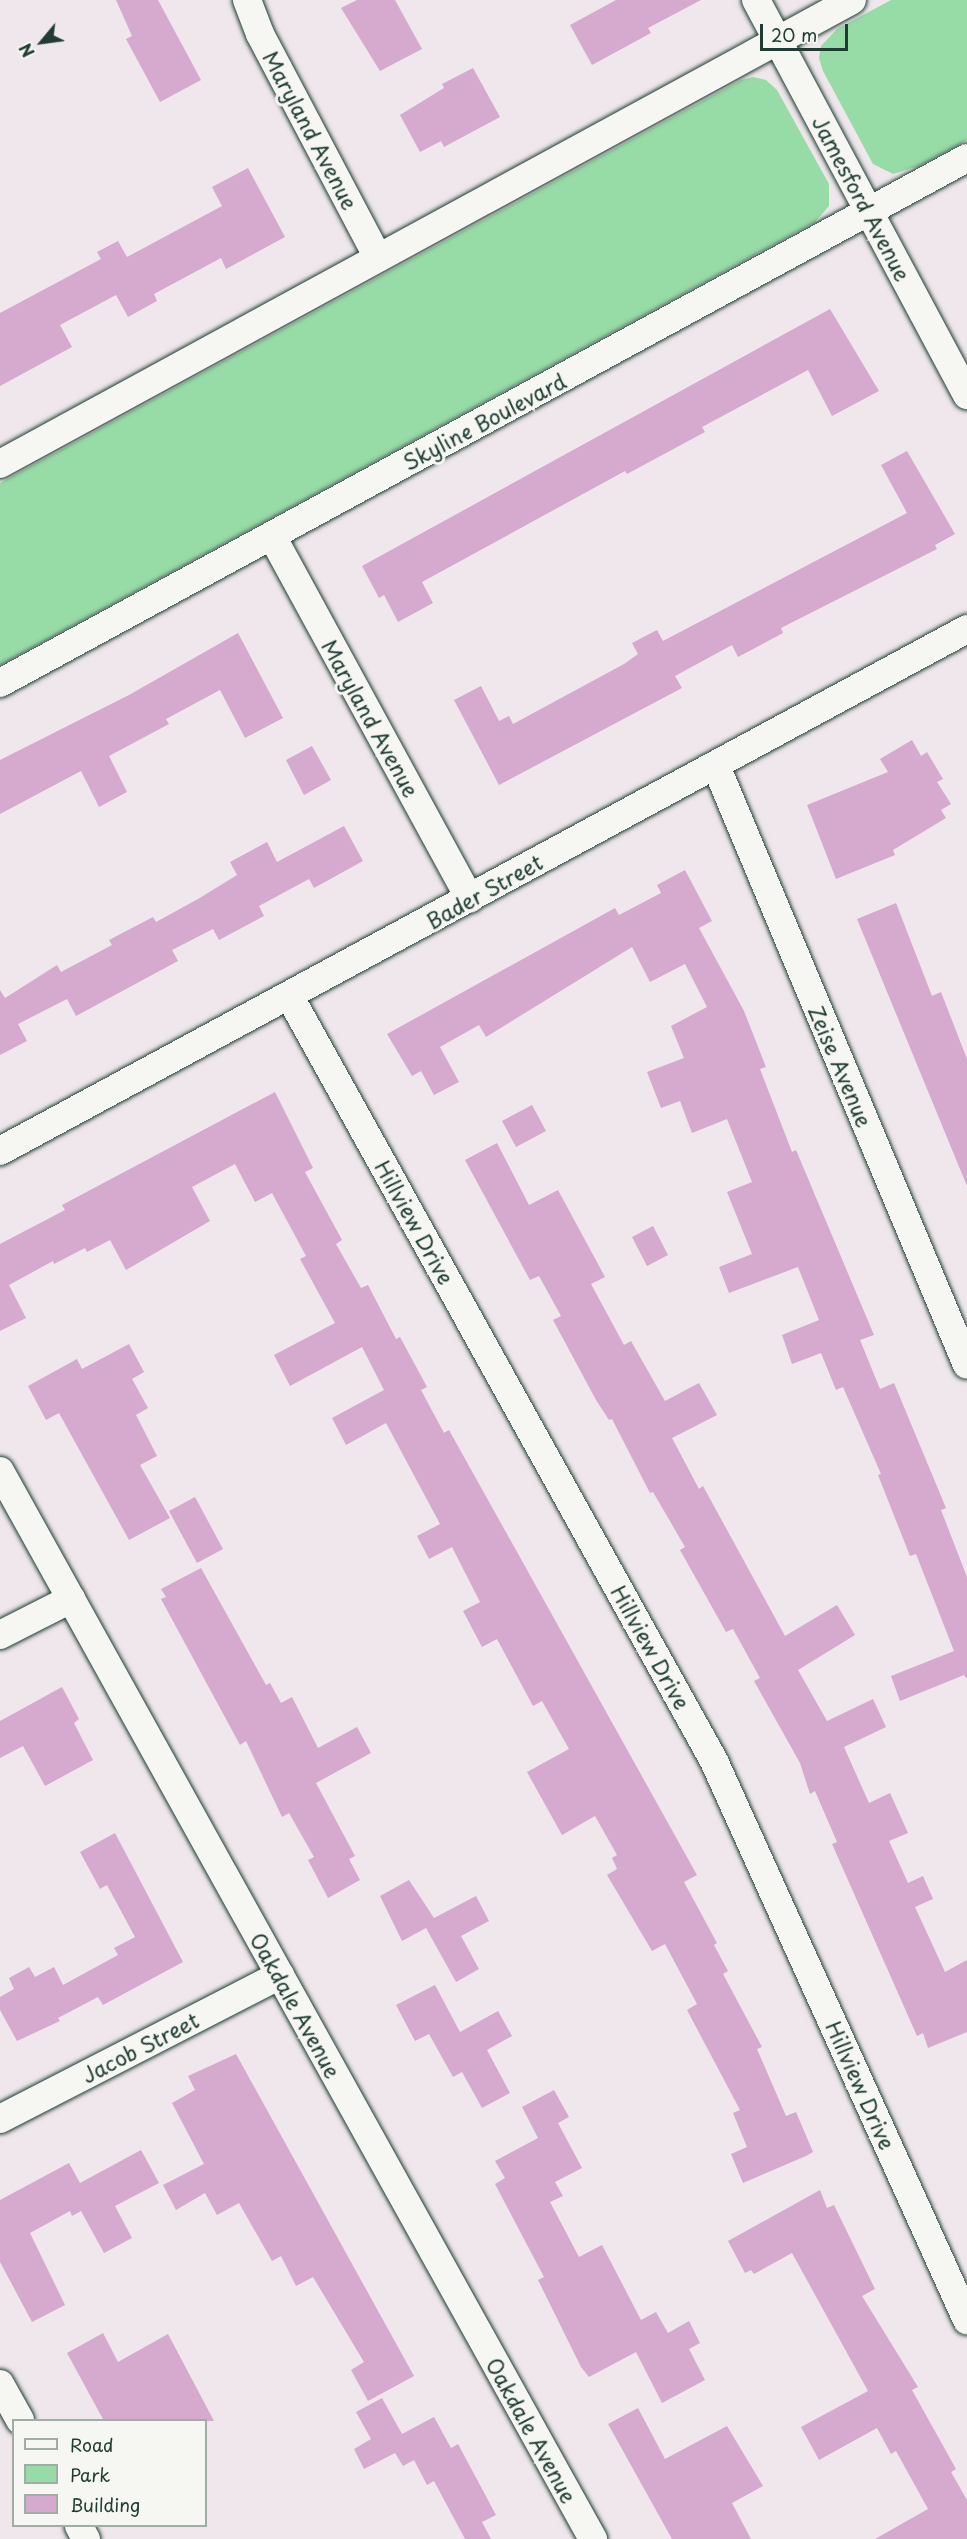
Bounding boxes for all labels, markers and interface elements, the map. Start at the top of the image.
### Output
north arrow [12,12,72,72]
scale bar [763,12,852,50]
text: 20 m [771,21,817,48]
text: N [13,39,40,62]
street label: Maryland Avenue [258,46,364,214]
street label: Jamesford Avenue [807,110,917,286]
street label: Skyline Boulevard [398,367,570,475]
street label: Maryland Avenue [317,635,425,801]
street label: Bader Street [421,849,547,933]
street label: Zeise Avenue [804,1001,878,1131]
street label: Hillview Drive [370,1155,460,1289]
street label: Hillview Drive [606,1580,696,1714]
street label: Oakdale Avenue [245,1928,347,2082]
street label: Jacob Street [77,2007,203,2087]
street label: Hillview Drive [821,2017,901,2153]
street label: Oakdale Avenue [481,2353,583,2507]
legend [12,2419,207,2527]
text: Road [70,2431,114,2458]
text: Park [70,2461,110,2488]
text: Building [70,2491,140,2518]

